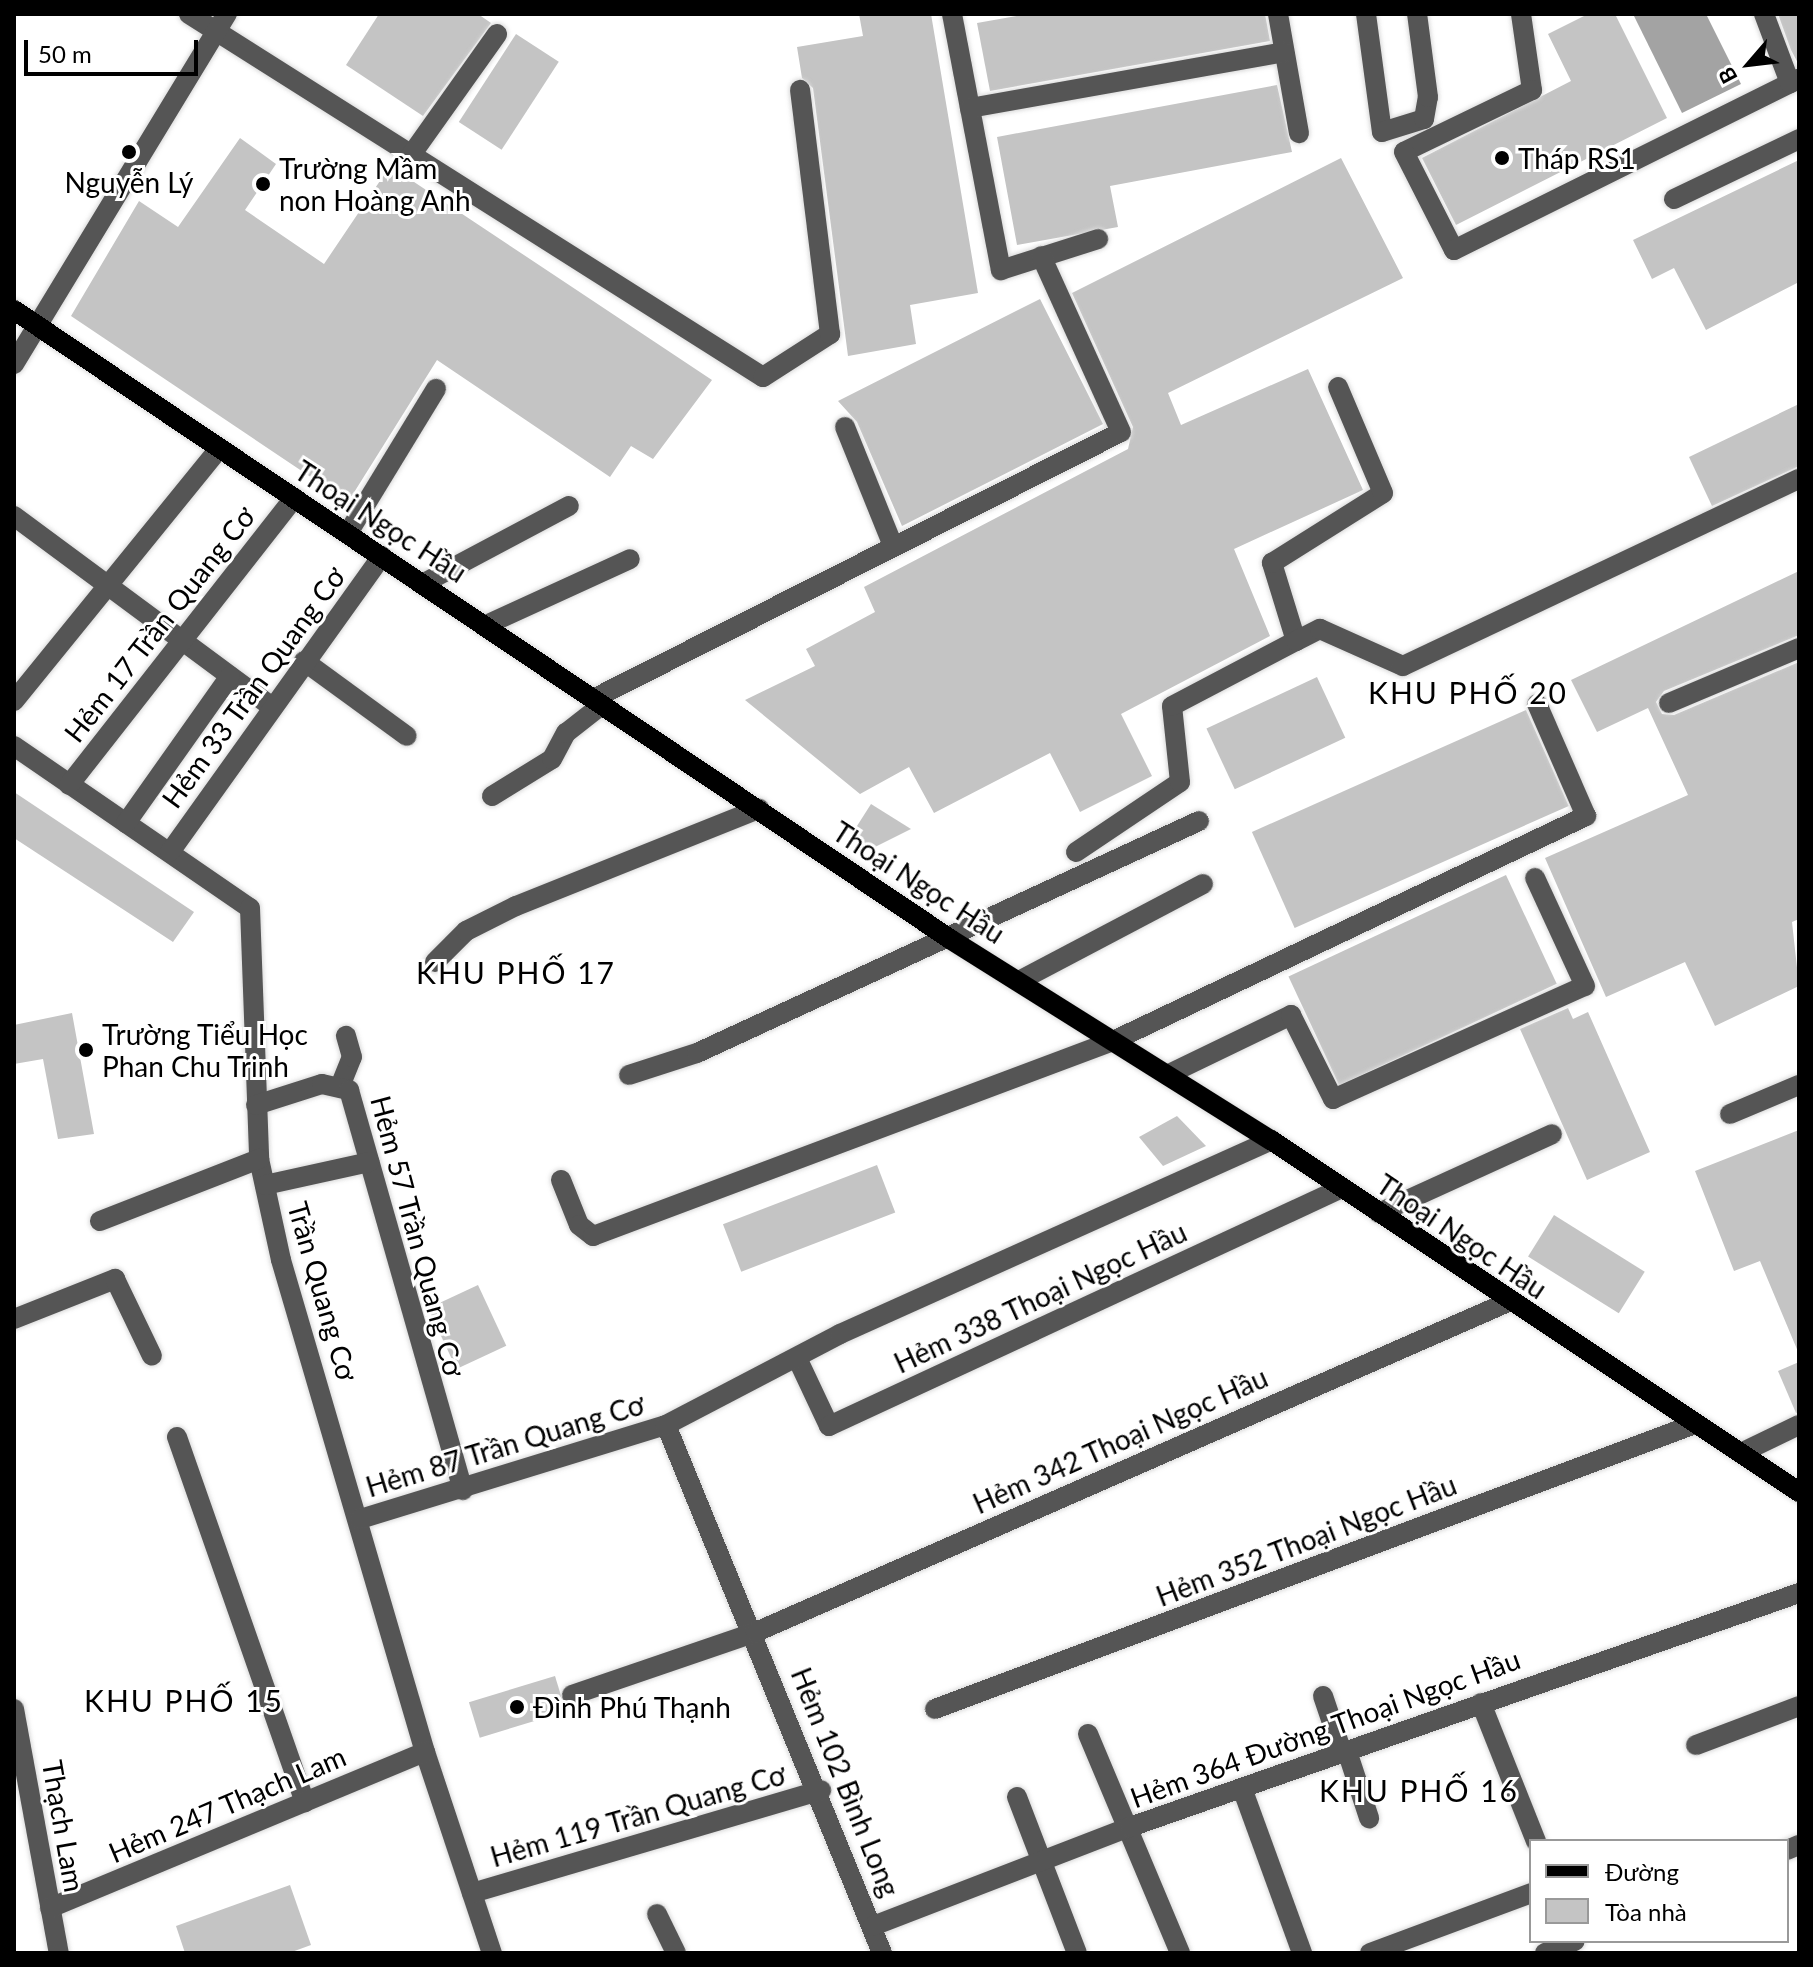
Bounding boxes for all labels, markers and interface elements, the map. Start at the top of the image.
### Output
scale bar [28,24,202,74]
north arrow [1709,24,1789,104]
text: 50 m [38,39,92,68]
text: B [1712,63,1743,88]
place label: Tháp RS1 [1518,141,1636,175]
marker: Nguyễn Lý [120,143,138,161]
marker: Tháp RS1 [1493,149,1511,167]
place label: Trường Mầm non Hoàng Anh [279,151,472,217]
place label: Nguyễn Lý [65,165,193,199]
marker: Trường Mầm non Hoàng Anh [254,175,272,193]
street label: Thoại Ngọc Hầu [289,453,473,589]
street label: Hẻm 17 Trần Quang Cơ [56,499,262,749]
street label: Hẻm 33 Trần Quang Cơ [154,560,352,814]
district label: KHU PHỐ 20 [1368,674,1568,710]
street label: Thoại Ngọc Hầu [827,814,1011,950]
district label: KHU PHỐ 17 [416,954,616,990]
place label: Trường Tiểu Học Phan Chu Trinh [102,1017,309,1083]
marker: Trường Tiểu Học Phan Chu Trinh [77,1041,95,1059]
street label: Hẻm 57 Trần Quang Cơ [364,1091,472,1381]
street label: Thoại Ngọc Hầu [1371,1167,1553,1305]
street label: Trần Quang Cơ [281,1198,365,1384]
street label: Hẻm 338 Thoại Ngọc Hầu [888,1214,1192,1380]
street label: Hẻm 342 Thoại Ngọc Hầu [967,1360,1273,1520]
street label: Hẻm 87 Trần Quang Cơ [361,1386,649,1504]
street label: Hẻm 352 Thoại Ngọc Hầu [1151,1467,1461,1613]
street label: Hẻm 364 Đường Thoại Ngọc Hầu [1125,1642,1525,1814]
street label: Hẻm 102 Bình Long [785,1663,907,1901]
district label: KHU PHỐ 15 [84,1682,284,1718]
place label: Đình Phú Thạnh [533,1690,732,1724]
marker: Đình Phú Thạnh [508,1698,526,1716]
street label: Hẻm 247 Thạch Lam [103,1739,351,1869]
street label: Thạch Lam [36,1757,92,1895]
street label: Hẻm 119 Trần Quang Cơ [486,1757,790,1873]
district label: KHU PHỐ 16 [1319,1772,1519,1808]
legend [1529,1839,1789,1943]
text: Đường [1605,1857,1679,1886]
text: Tòa nhà [1605,1897,1687,1926]

